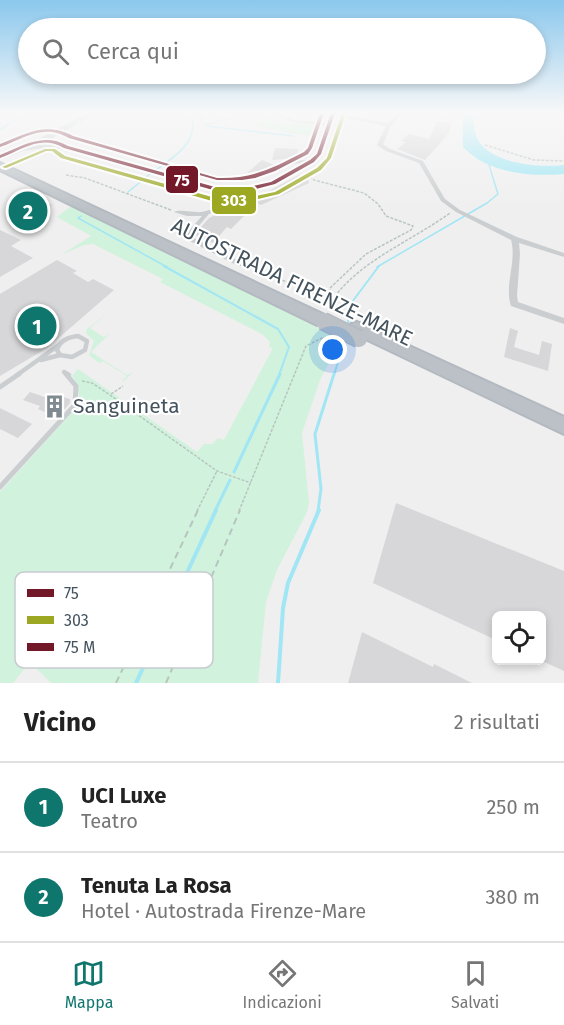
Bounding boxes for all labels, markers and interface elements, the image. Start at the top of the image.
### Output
search box [18,18,546,84]
icon: search [39,35,72,68]
text: Cerca qui [87,38,179,65]
line badge: 75 [165,165,199,194]
text: 75 [174,171,190,190]
line badge: 303 [211,186,257,215]
pin: 2 [9,188,48,234]
text: 303 [220,191,247,210]
street label: AUTOSTRADA FIRENZE-MARE [167,212,417,352]
pin: 1 [18,304,57,348]
your location [318,335,347,364]
building icon: Sanguineta [42,393,68,419]
place label: Sanguineta [73,393,180,419]
legend [15,572,213,668]
text: 75 [64,584,79,603]
text: 303 [64,611,89,630]
map controls [492,611,546,665]
button: locate [492,611,546,665]
text: 75 M [64,638,96,657]
text: Vicino [24,707,96,738]
text: 2 risultati [454,710,540,734]
text: UCI Luxe [81,782,166,809]
text: 1 [39,795,48,819]
text: 250 m [486,795,540,819]
text: Teatro [81,809,138,833]
text: Tenuta La Rosa [81,872,231,899]
text: 2 [38,885,49,909]
text: 380 m [485,885,540,909]
text: Hotel · Autostrada Firenze-Mare [81,899,366,923]
tab: Mappa [65,957,113,1012]
tab: Indicazioni [243,957,322,1012]
tab: Salvati [451,957,499,1012]

